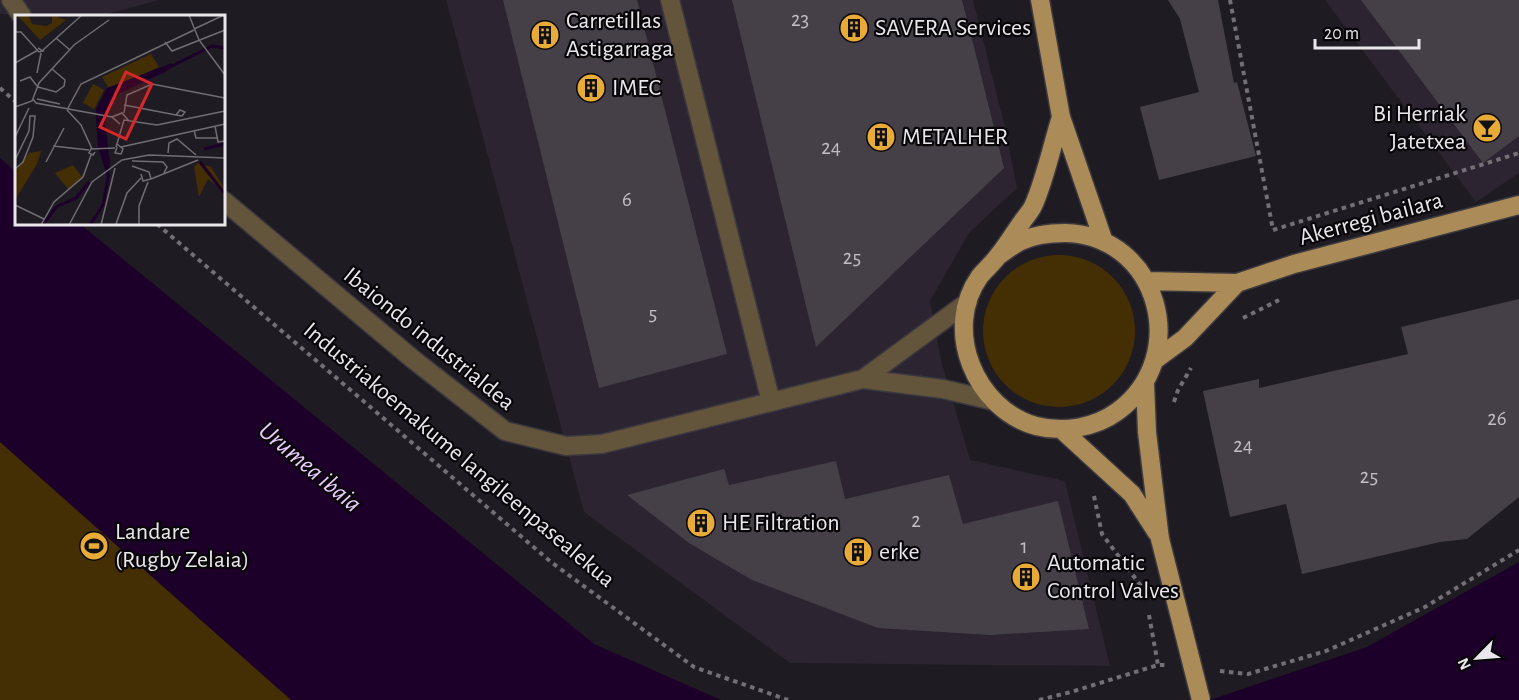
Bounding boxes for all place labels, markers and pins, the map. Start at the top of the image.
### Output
place label: Carretillas Astigarraga [566,9,673,61]
building icon: SAVERA Services [838,12,870,44]
place label: SAVERA Services [875,16,1031,40]
building icon: Carretillas Astigarraga [529,19,561,51]
building icon: IMEC [575,72,607,104]
place label: IMEC [612,76,661,100]
place label: Bi Herriak Jatetxea [1373,102,1466,154]
bar icon: Bi Herriak Jatetxea [1471,112,1503,144]
building icon: METALHER [865,121,897,153]
place label: METALHER [902,125,1008,149]
building icon: HE Filtration [685,507,717,539]
place label: HE Filtration [722,511,840,535]
place label: Landare (Rugby Zelaia) [115,520,249,572]
sports icon: Landare (Rugby Zelaia) [78,530,110,562]
building icon: erke [842,536,874,568]
place label: erke [879,540,919,564]
place label: Automatic Control Valves [1047,551,1179,603]
building icon: Automatic Control Valves [1010,561,1042,593]

